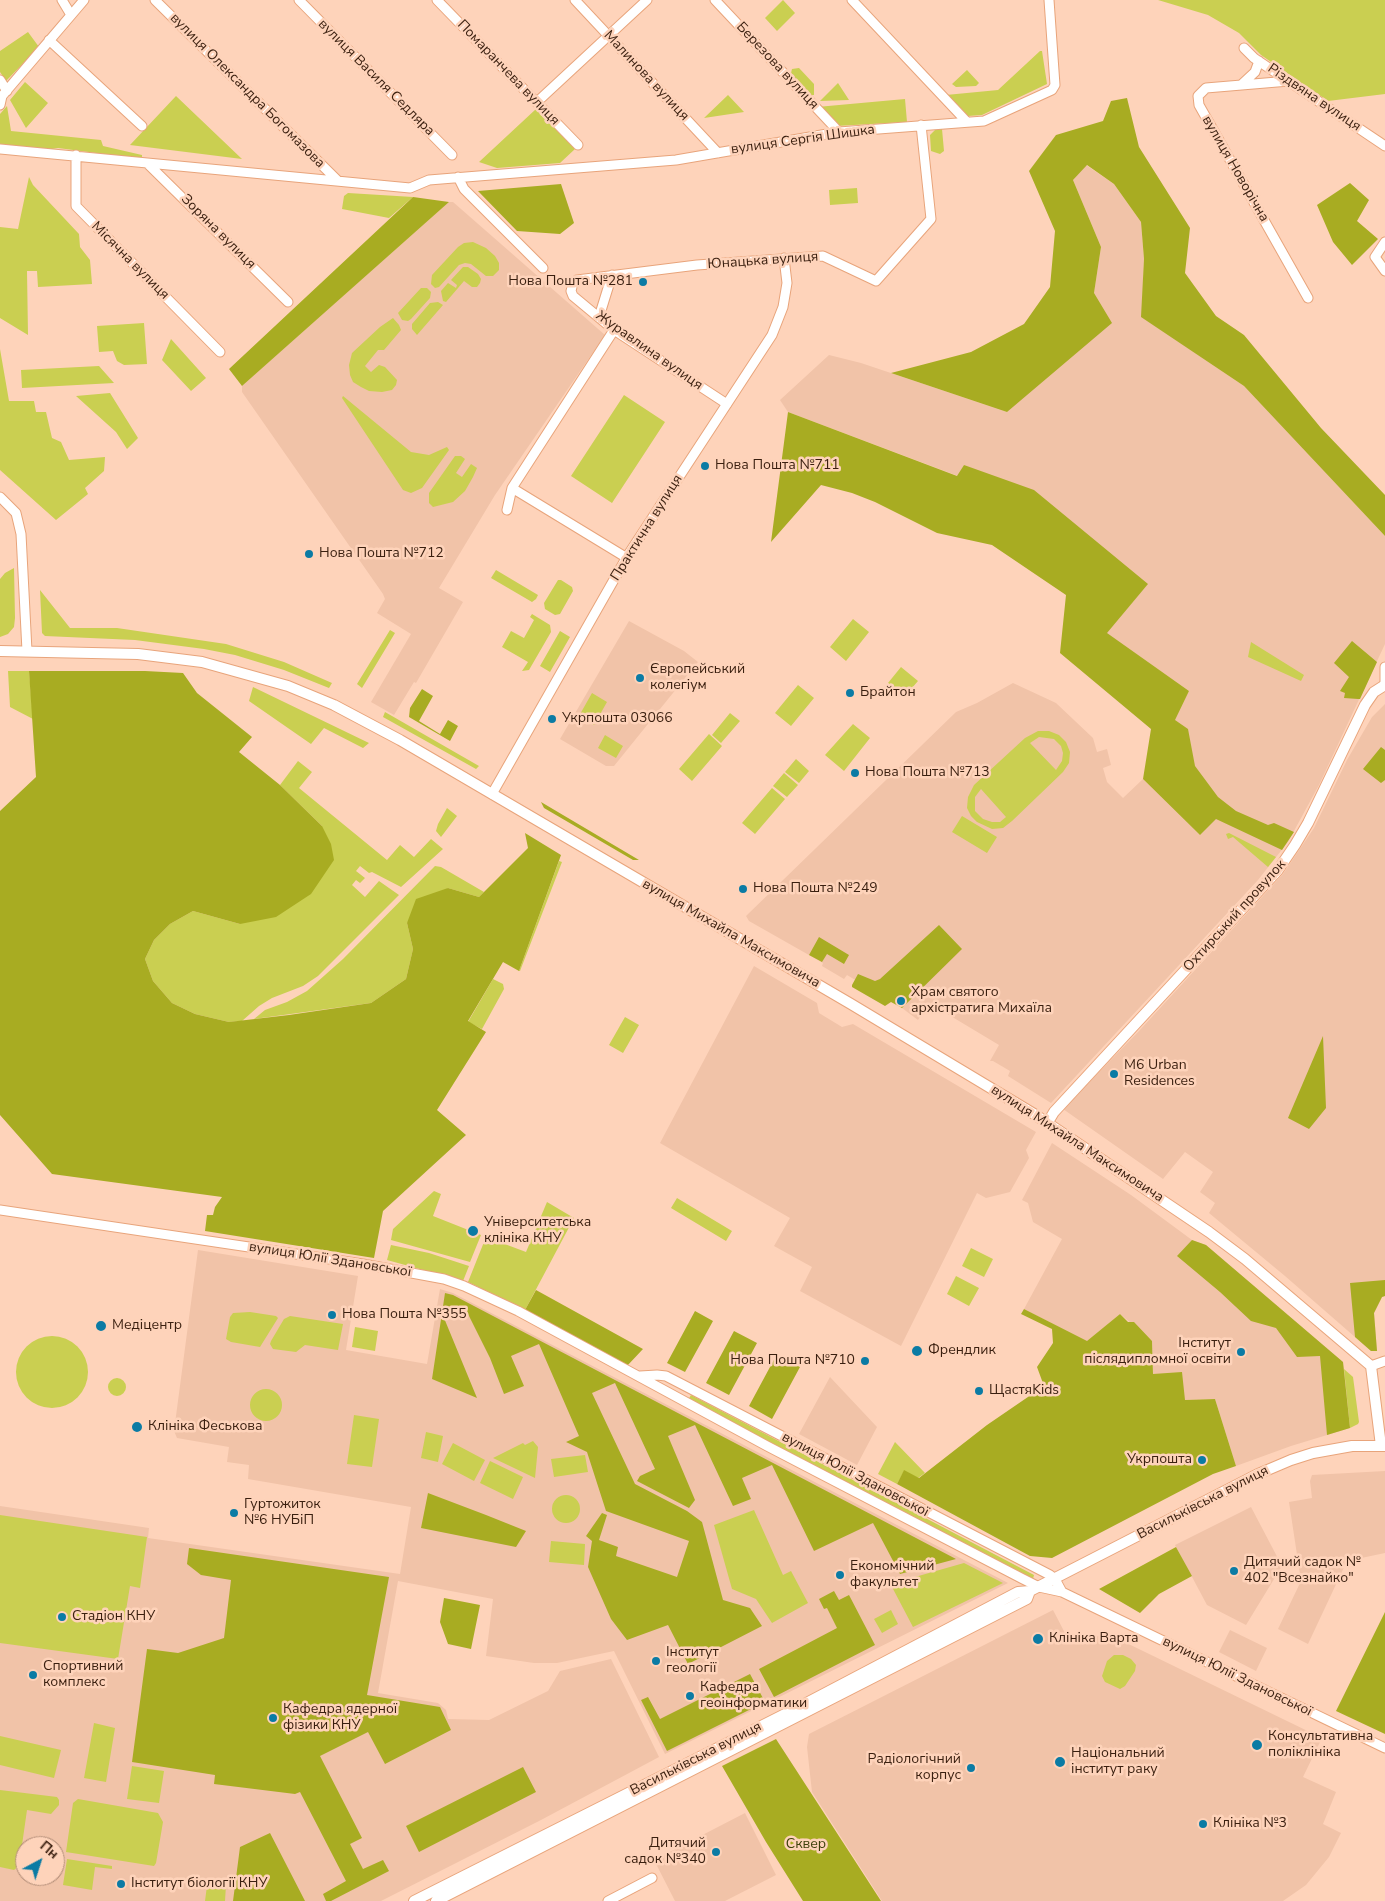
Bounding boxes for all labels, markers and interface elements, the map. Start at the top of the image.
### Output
street label: вулиця Олександра Богомазова [166,10,328,172]
street label: вулиця Василя Седляра [314,16,438,140]
street label: Помаранчева вулиця [453,17,563,129]
street label: Березова вулиця [732,19,822,113]
street label: Малинова вулиця [600,27,692,125]
street label: Різдвяна вулиця [1264,61,1364,135]
street label: вулиця Новорічна [1198,113,1272,225]
street label: вулиця Сергія Шишка [730,122,876,158]
street label: Зоряна вулиця [177,191,259,273]
street label: Місячна вулиця [88,219,172,303]
street label: Юнацька вулиця [707,249,819,273]
place label: Нова Пошта №281 [508,274,633,290]
marker: Нова Пошта №281 [637,276,649,288]
street label: Журавлина вулиця [592,308,706,394]
place label: Нова Пошта №711 [715,458,840,474]
marker: Нова Пошта №711 [699,460,711,472]
street label: Практична вулиця [608,472,686,584]
place label: Нова Пошта №712 [319,546,444,562]
marker: Нова Пошта №712 [303,548,315,560]
place label: Європейський колегіум [650,662,745,694]
marker: Європейський колегіум [634,672,646,684]
place label: Брайтон [860,685,916,701]
marker: Брайтон [844,687,856,699]
place label: Укрпошта 03066 [562,711,673,727]
marker: Укрпошта 03066 [546,713,558,725]
place label: Нова Пошта №713 [865,765,990,781]
marker: Нова Пошта №713 [849,767,861,779]
street label: Охтирський провулок [1180,857,1290,975]
street label: вулиця Михайла Максимовича [639,876,823,992]
place label: Нова Пошта №249 [753,881,878,897]
marker: Нова Пошта №249 [737,883,749,895]
place label: Храм святого архістратига Михаїла [911,985,1052,1018]
marker: Храм святого архістратига Михаїла [895,995,907,1007]
place label: M6 Urban Residences [1124,1058,1195,1090]
marker: M6 Urban Residences [1108,1068,1120,1080]
street label: вулиця Михайла Максимовича [987,1082,1167,1206]
place label: Університетська клініка КНУ [484,1215,591,1248]
marker: Університетська клініка КНУ [466,1224,480,1238]
street label: вулиця Юлії Здановської [248,1239,412,1281]
place label: Нова Пошта №355 [342,1307,467,1323]
marker: Нова Пошта №355 [326,1309,338,1321]
place label: Медіцентр [112,1318,182,1334]
marker: Медіцентр [94,1319,108,1333]
place label: Інститут післядипломної освіти [1084,1336,1231,1368]
place label: Френдлик [928,1343,996,1359]
marker: Френдлик [910,1344,924,1358]
marker: Інститут післядипломної освіти [1235,1346,1247,1358]
place label: Нова Пошта №710 [730,1353,855,1369]
marker: Нова Пошта №710 [859,1355,871,1367]
place label: ЩастяKids [989,1383,1059,1399]
marker: ЩастяKids [973,1385,985,1397]
place label: Клініка Феськова [148,1419,263,1435]
marker: Клініка Феськова [130,1420,144,1434]
street label: вулиця Юлії Здановської [779,1429,931,1521]
place label: Укрпошта [1127,1452,1192,1468]
marker: Укрпошта [1196,1454,1208,1466]
street label: Васильківська вулиця [1135,1463,1271,1543]
place label: Гуртожиток №6 НУБіП [244,1497,321,1530]
marker: Гуртожиток №6 НУБіП [228,1507,240,1519]
place label: Дитячий садок № 402 "Всезнайко" [1244,1555,1361,1588]
place label: Економічний факультет [850,1559,935,1591]
marker: Дитячий садок № 402 "Всезнайко" [1228,1565,1240,1577]
marker: Економічний факультет [834,1569,846,1581]
place label: Стадіон КНУ [72,1609,155,1625]
marker: Стадіон КНУ [56,1611,68,1623]
place label: Клініка Варта [1049,1631,1139,1647]
marker: Клініка Варта [1031,1632,1045,1646]
street label: вулиця Юлії Здановської [1160,1633,1314,1721]
place label: Інститут геології [666,1645,719,1678]
marker: Інститут геології [650,1655,662,1667]
place label: Спортивний комплекс [43,1659,123,1691]
marker: Спортивний комплекс [27,1669,39,1681]
place label: Кафедра геоінформатики [700,1680,807,1712]
marker: Кафедра геоінформатики [684,1690,696,1702]
place label: Кафедра ядерної фізики КНУ [283,1702,397,1734]
marker: Кафедра ядерної фізики КНУ [267,1712,279,1724]
street label: Васильківська вулиця [628,1719,764,1799]
place label: Консультативна поліклініка [1268,1729,1373,1761]
marker: Консультативна поліклініка [1250,1738,1264,1752]
place label: Національний інститут раку [1071,1746,1165,1778]
place label: Радіологічний корпус [868,1752,961,1784]
marker: Національний інститут раку [1053,1755,1067,1769]
marker: Радіологічний корпус [965,1762,977,1774]
place label: Клініка №3 [1213,1816,1287,1832]
marker: Клініка №3 [1197,1818,1209,1830]
north arrow [15,1836,65,1886]
text: Пн [36,1836,63,1863]
place label: Дитячий садок №340 [624,1836,706,1868]
park label: Сквер [786,1837,826,1853]
marker: Дитячий садок №340 [710,1846,722,1858]
place label: Інститут біології КНУ [131,1876,267,1892]
marker: Інститут біології КНУ [115,1878,127,1890]

